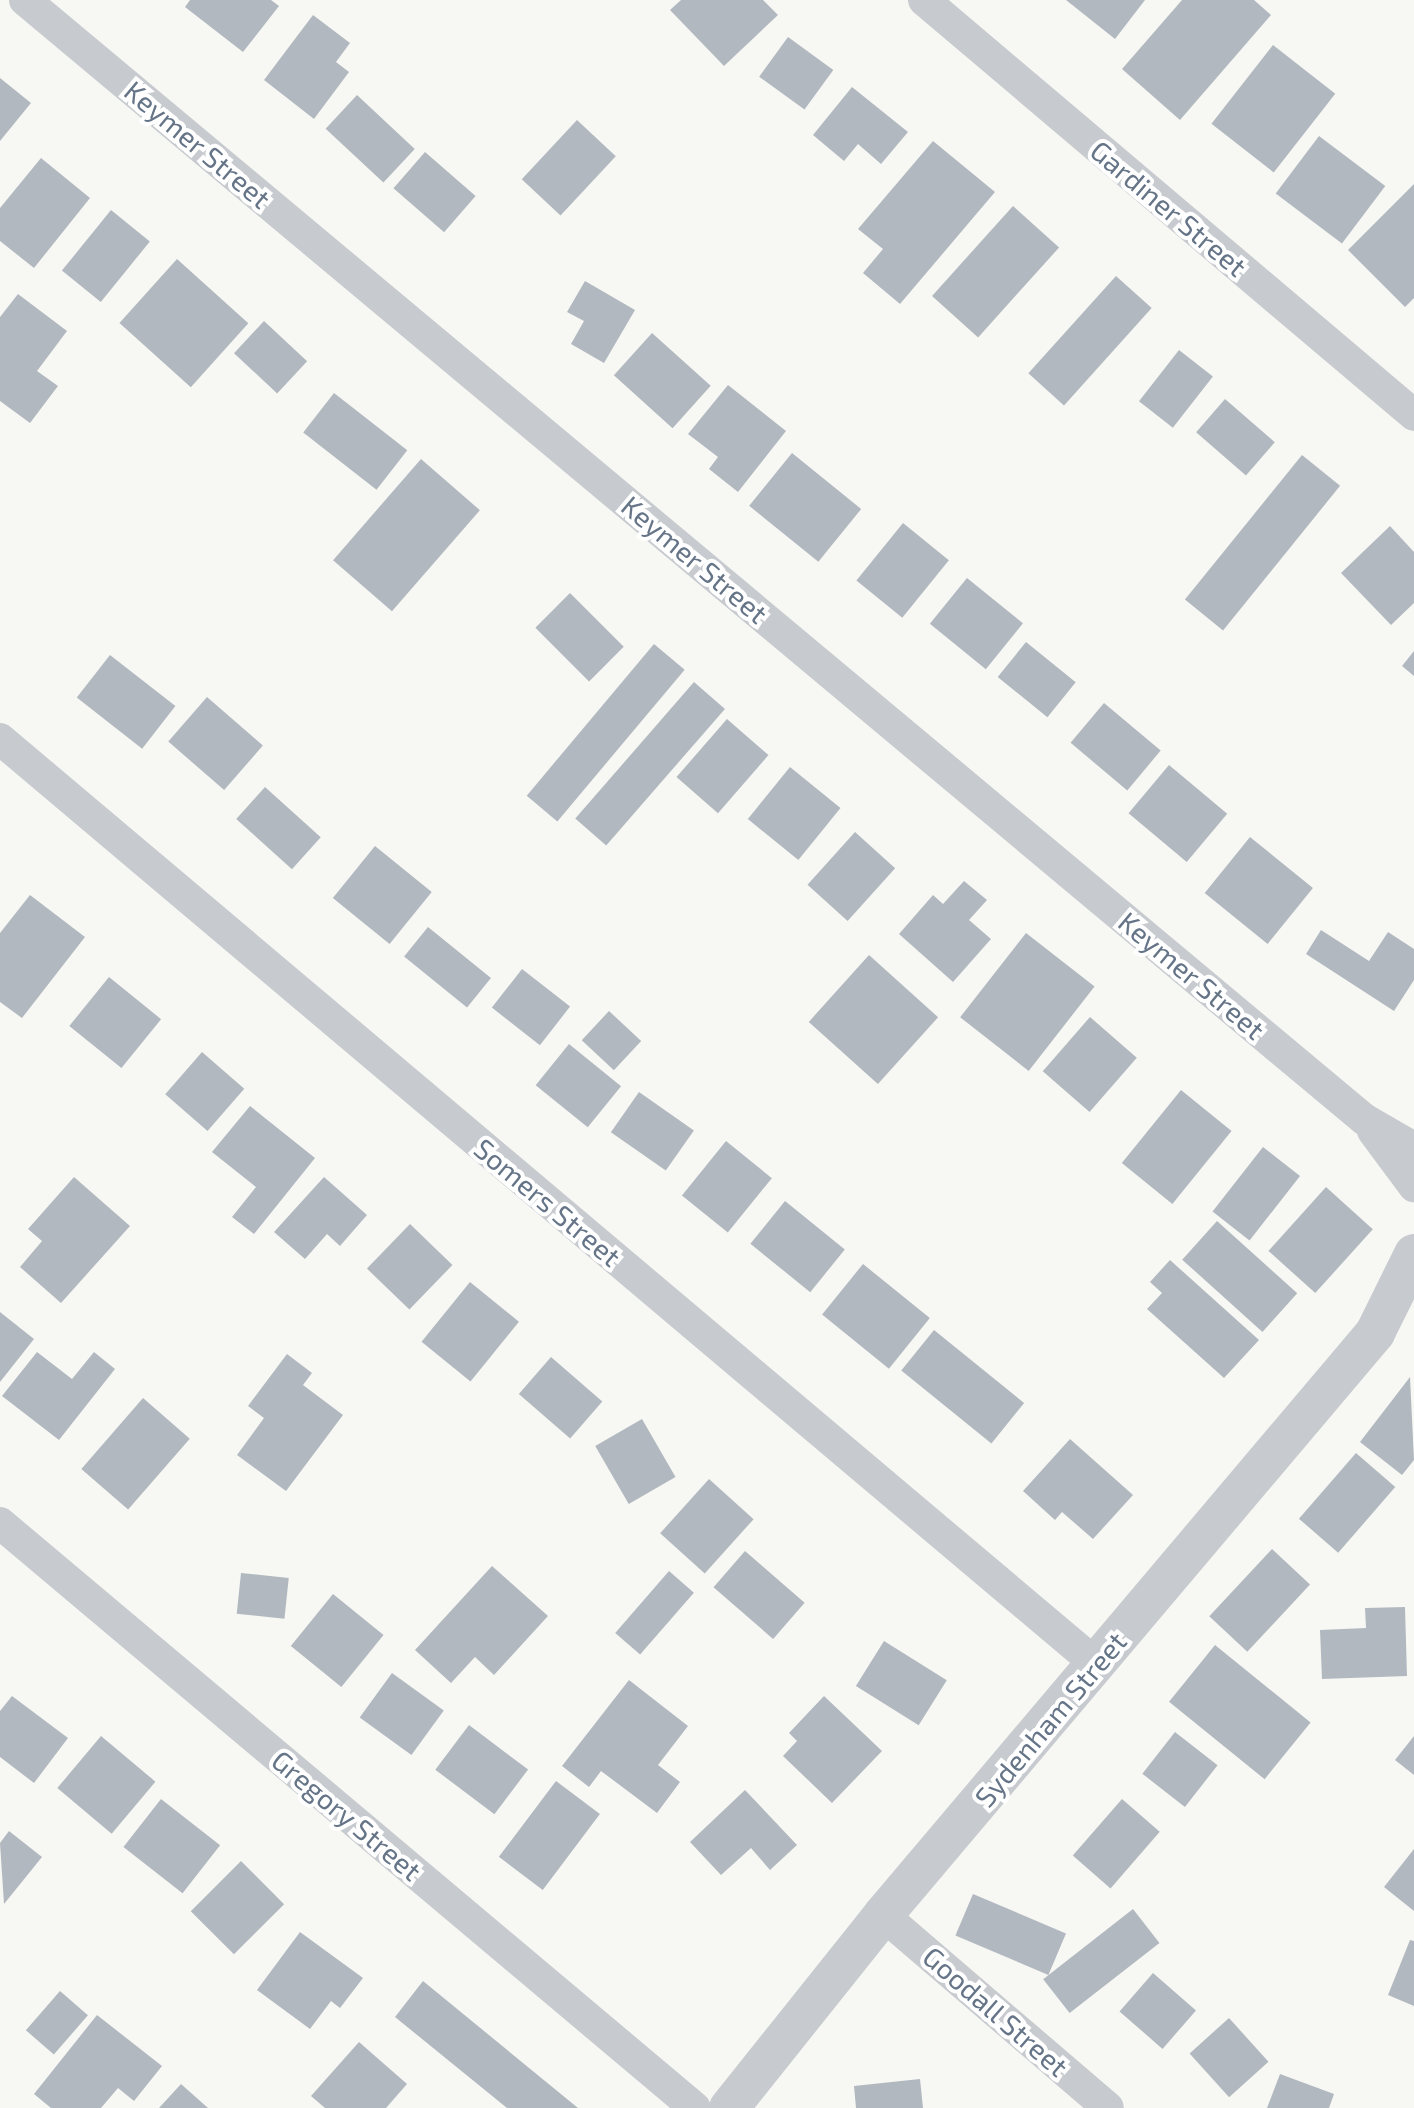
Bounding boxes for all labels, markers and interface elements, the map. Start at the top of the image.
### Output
street label: Keymer Street [118,73,278,215]
street label: Gardiner Street [1084,133,1254,283]
street label: Keymer Street [615,488,775,630]
street label: Keymer Street [1112,904,1272,1046]
street label: Somers Street [468,1131,628,1273]
street label: Sydenham Street [967,1625,1133,1813]
street label: Gregory Street [265,1743,429,1887]
street label: Goodall Street [916,1939,1076,2083]

